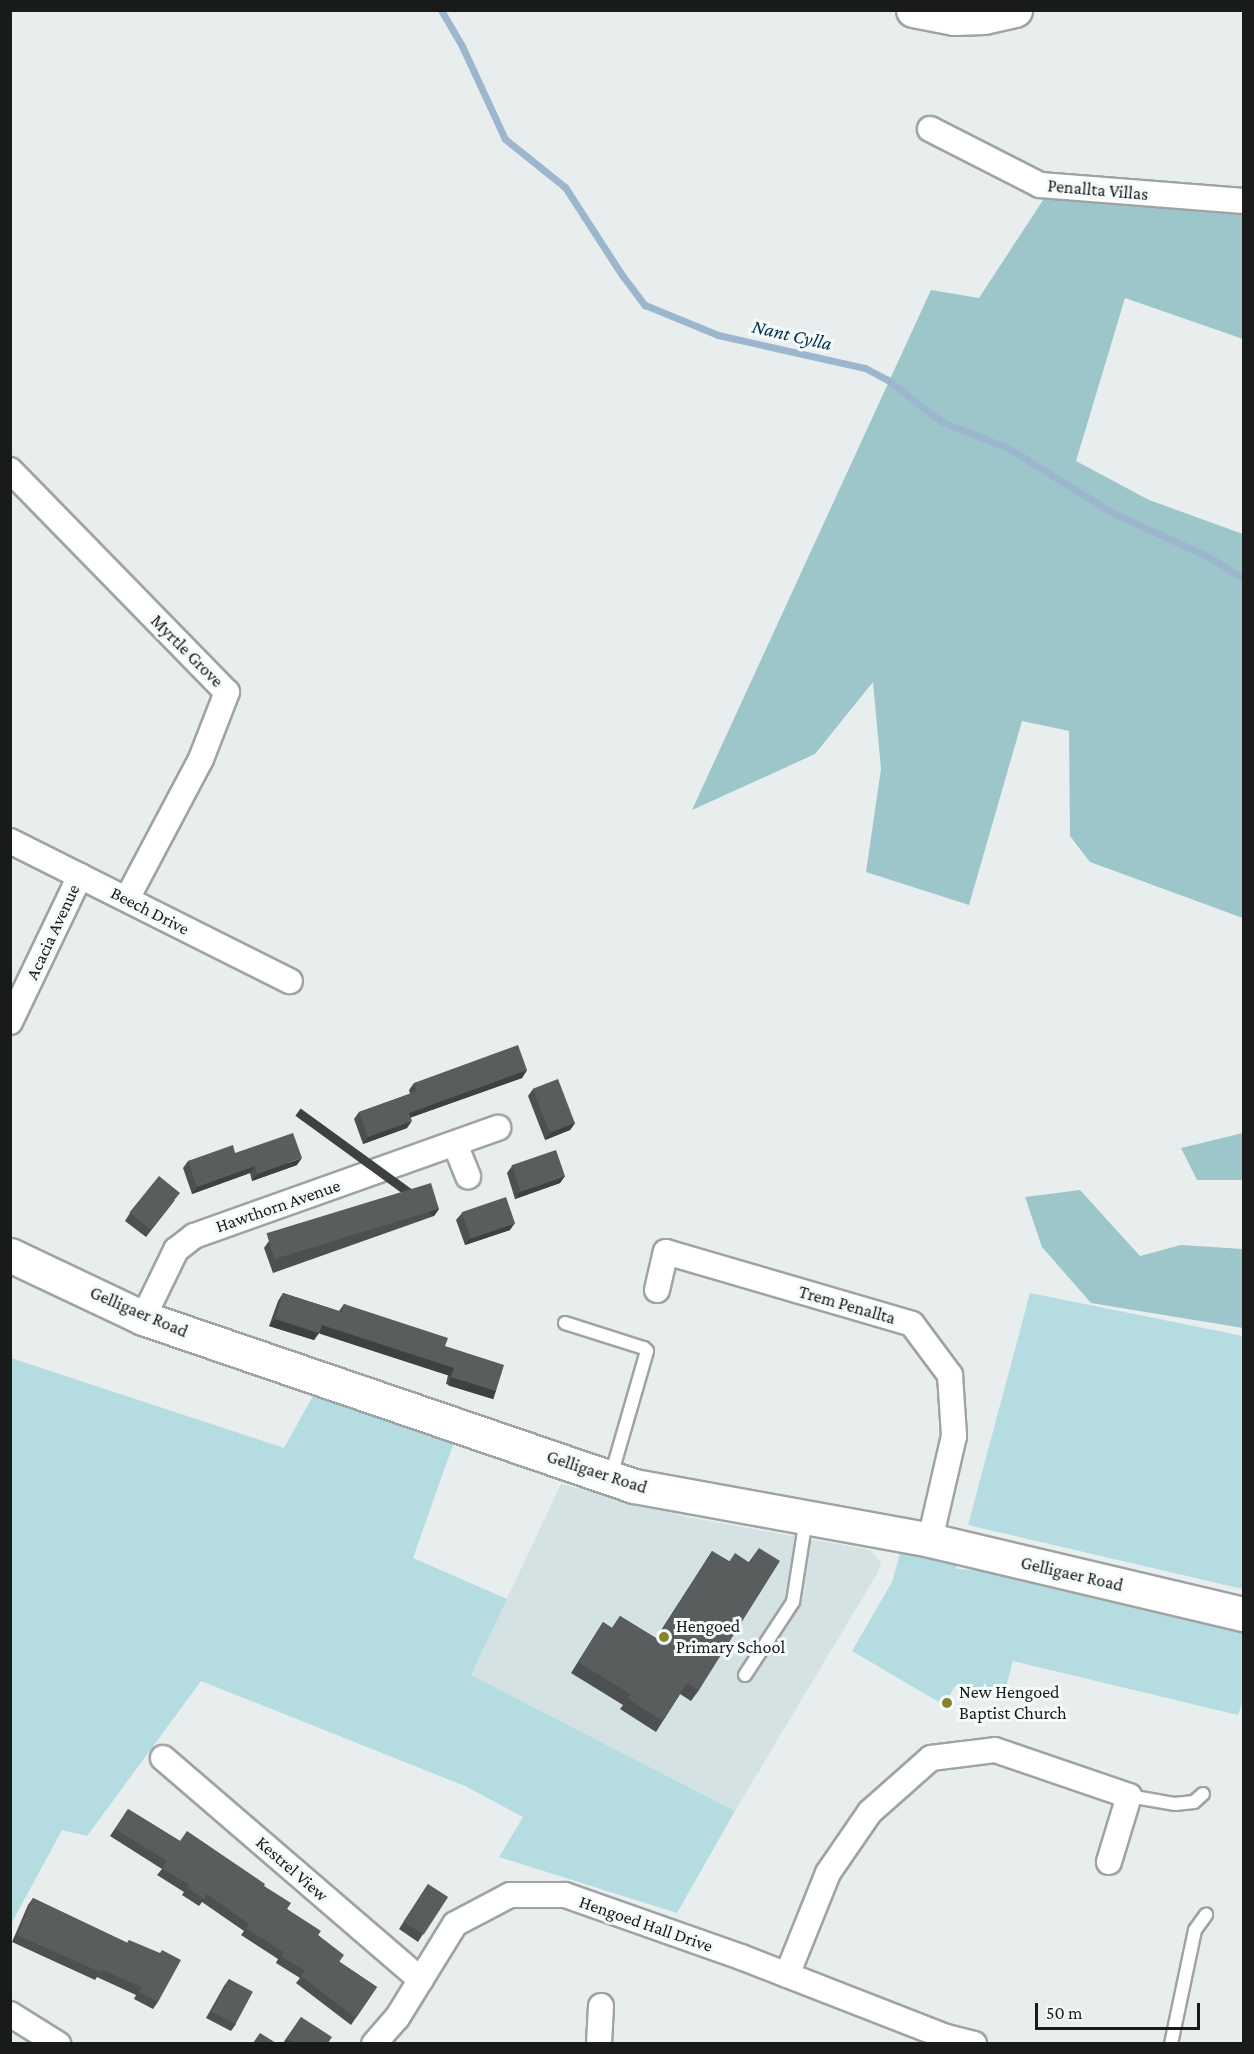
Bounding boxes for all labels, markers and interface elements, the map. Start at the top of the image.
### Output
street label: Penallta Villas [1047,175,1149,205]
water label: Nant Cylla [750,314,834,356]
street label: Myrtle Grove [146,610,228,692]
street label: Acacia Avenue [21,881,85,983]
street label: Beech Drive [107,882,193,940]
street label: Hawthorn Avenue [213,1175,343,1237]
street label: Trem Penallta [796,1281,898,1329]
street label: Gelligaer Road [87,1282,191,1342]
street label: Gelligaer Road [544,1446,650,1498]
street label: Gelligaer Road [1019,1552,1125,1596]
place label: Hengoed Primary School [676,1616,785,1658]
marker: Hengoed Primary School [657,1630,671,1644]
place label: New Hengoed Baptist Church [959,1682,1067,1724]
marker: New Hengoed Baptist Church [940,1696,954,1710]
street label: Kestrel View [251,1832,333,1906]
street label: Hengoed Hall Drive [576,1891,716,1957]
scale bar [1038,1991,1203,2029]
text: 50 m [1046,2003,1083,2023]

